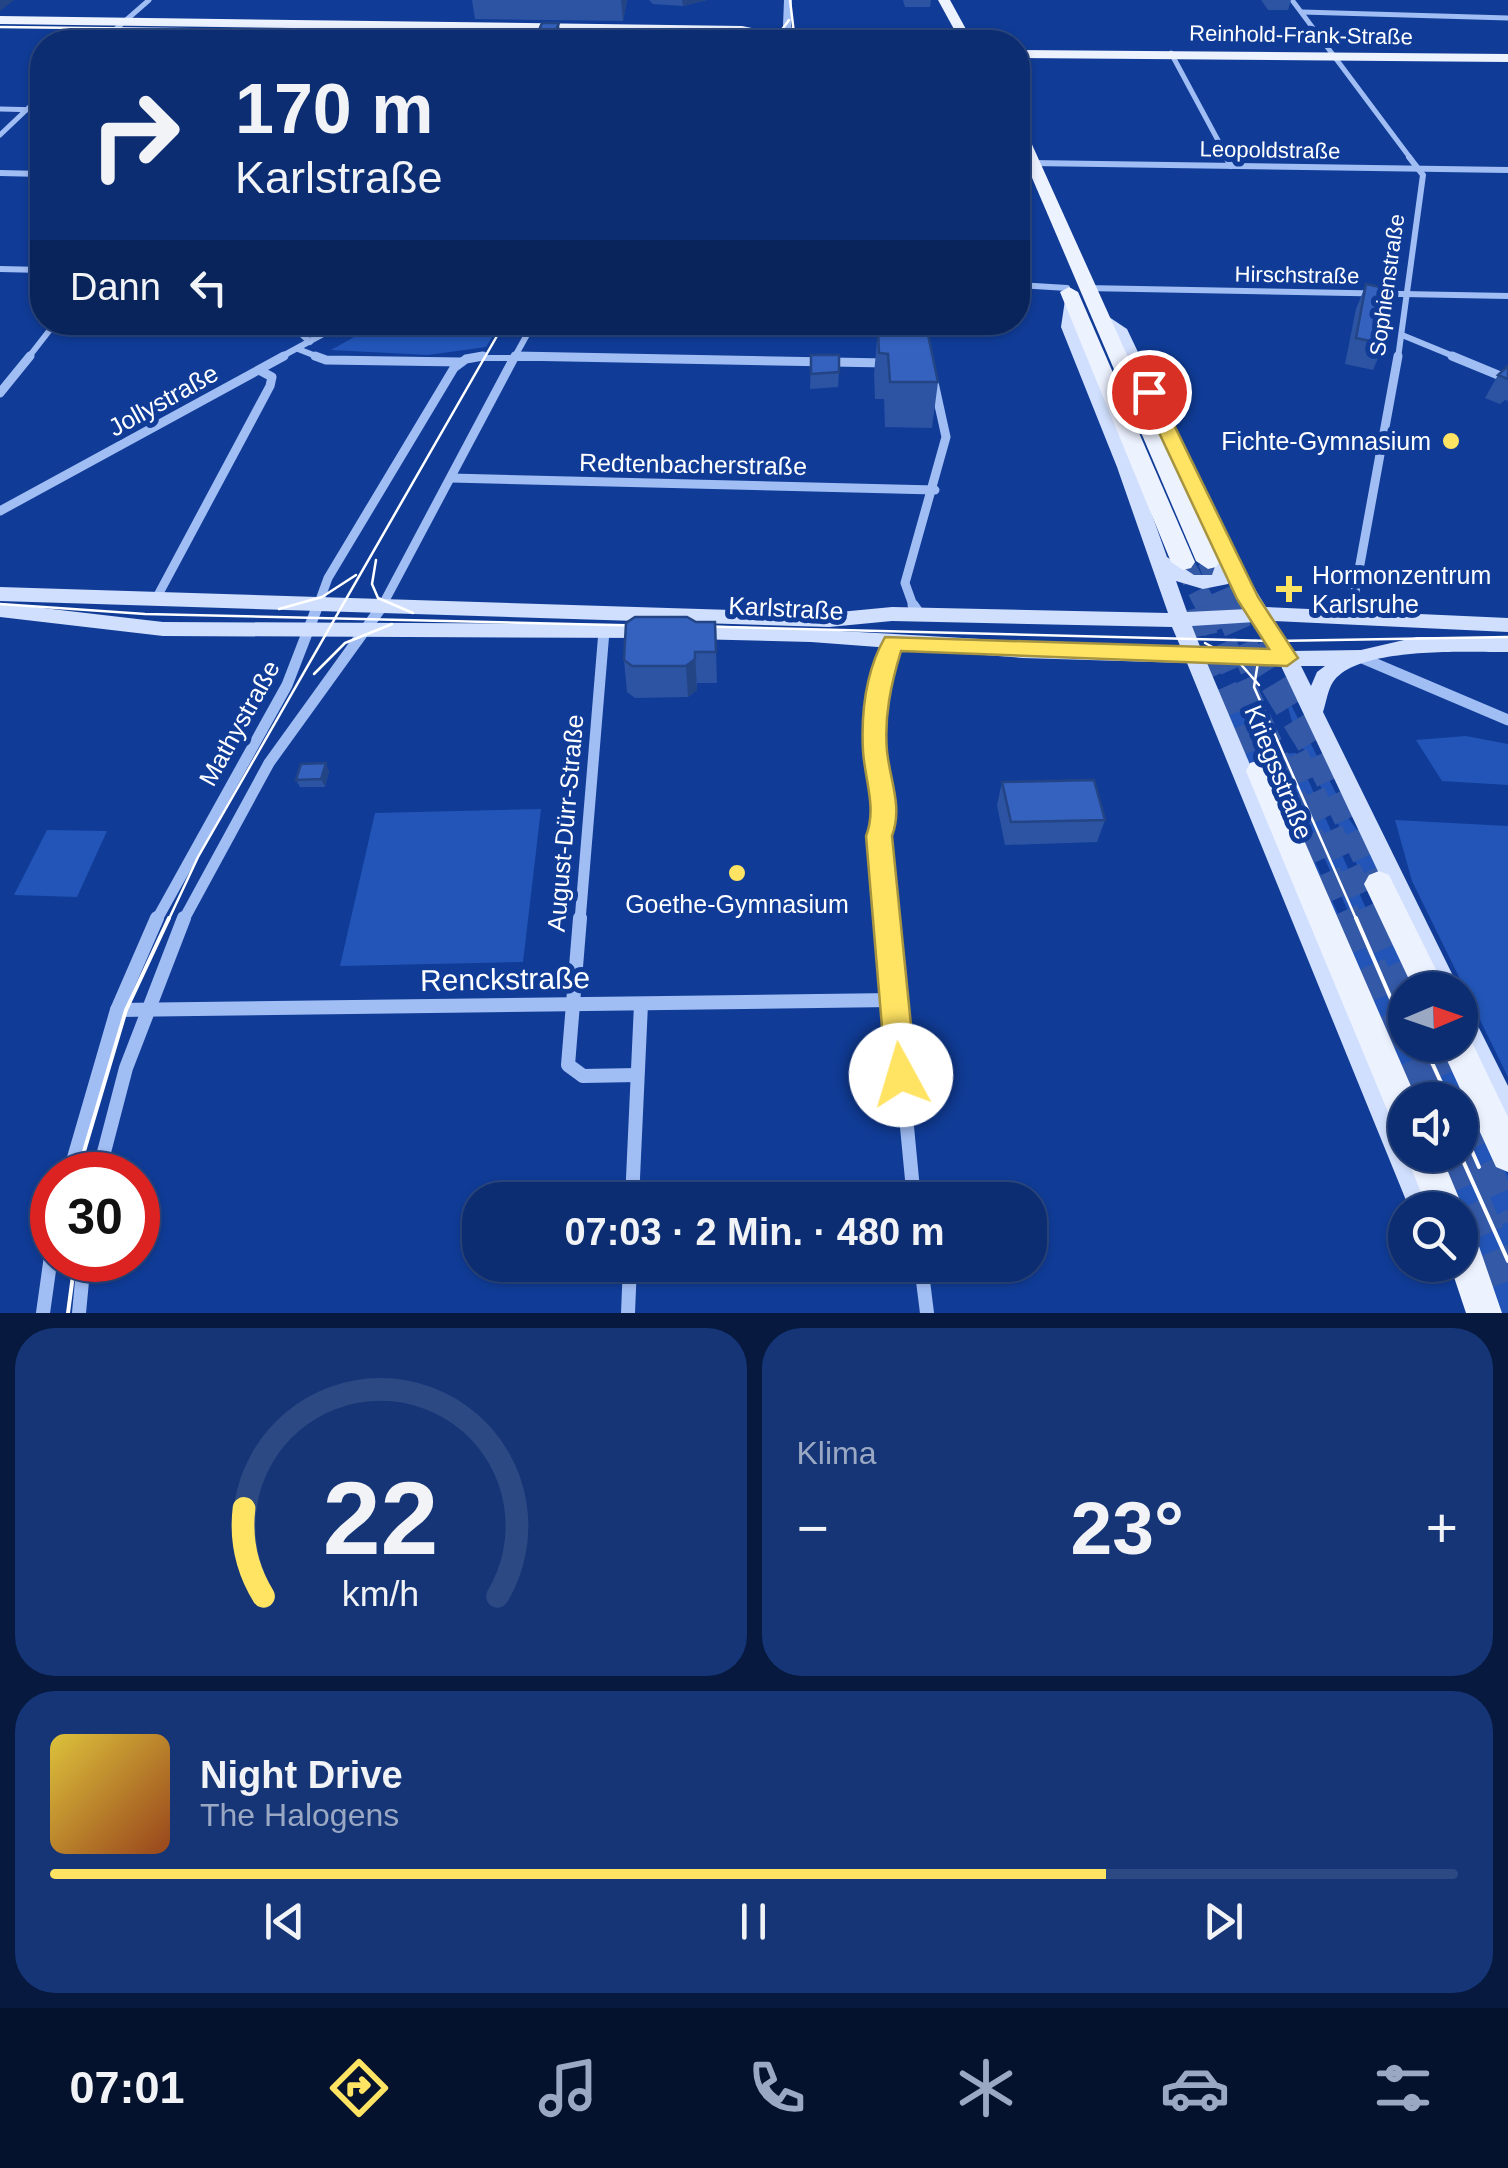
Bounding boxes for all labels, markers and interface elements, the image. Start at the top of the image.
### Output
street label: Reinhold-Frank-Straße [1189,21,1413,49]
icon: right [70,70,200,200]
text: 170 m [235,70,433,148]
street label: Leopoldstraße [1199,136,1341,164]
text: Karlstraße [235,152,443,203]
street label: Sophienstraße [1365,212,1409,358]
icon: left [181,260,236,315]
street label: Hirschstraße [1234,261,1360,289]
text: Dann [70,266,161,308]
pin [1107,350,1192,435]
street label: Jollystraße [103,358,223,442]
icon: arrive [1122,365,1177,420]
place label: Fichte-Gymnasium [1221,427,1431,455]
marker: Fichte-Gymnasium [1440,430,1462,452]
street label: Redtenbacherstraße [579,448,807,480]
place label: Hormonzentrum Karlsruhe [1312,561,1491,618]
marker: Hormonzentrum Karlsruhe [1276,576,1302,602]
street label: Karlstraße [728,591,844,625]
street label: Mathystraße [193,655,285,791]
street label: Kriegsstraße [1239,701,1319,843]
street label: August-Dürr-Straße [542,713,588,933]
marker: Goethe-Gymnasium [726,862,748,884]
place label: Goethe-Gymnasium [625,890,849,918]
street label: Renckstraße [420,961,590,997]
north arrow [1388,972,1478,1062]
map controls [1388,972,1478,1282]
position arrow [849,1023,953,1127]
button: sound [1388,1082,1478,1172]
speed limit sign: 30 [30,1152,160,1282]
button: search [1388,1192,1478,1282]
text: 07:03 · 2 Min. · 480 m [564,1211,945,1253]
text: Klima [797,1435,877,1471]
text: 22 [323,1460,439,1576]
text: 23° [1071,1486,1184,1570]
text: − [797,1497,829,1559]
text: + [1426,1497,1458,1559]
text: km/h [342,1574,419,1614]
text: Night Drive [200,1754,403,1796]
text: The Halogens [200,1797,399,1833]
icon: previous [257,1894,312,1949]
icon: pause [726,1894,781,1949]
icon: next [1196,1894,1251,1949]
icon: directions [324,2053,394,2123]
icon: music [533,2053,603,2123]
icon: phone [742,2053,812,2123]
icon: climate [951,2053,1021,2123]
icon: car [1160,2053,1230,2123]
icon: filters [1368,2053,1438,2123]
text: 07:01 [69,2062,185,2113]

